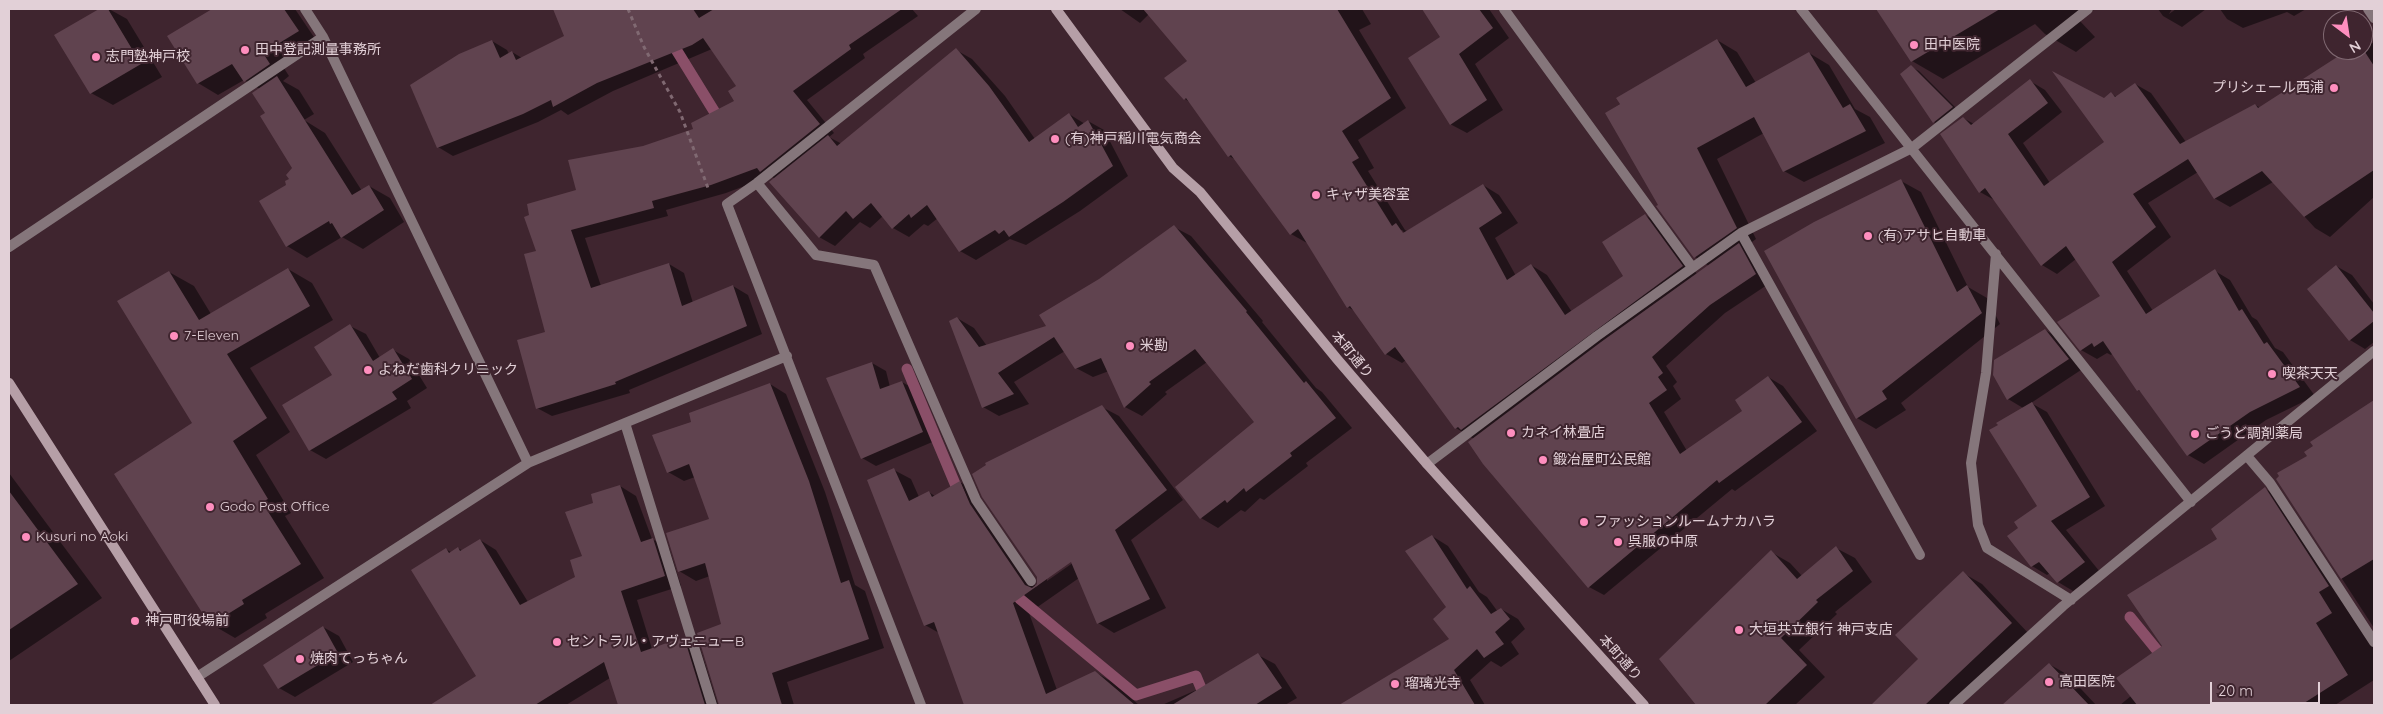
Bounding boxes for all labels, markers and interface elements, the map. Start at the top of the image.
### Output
north arrow [2323,10,2373,60]
place label: 田中医院 [1924,37,1980,53]
text: N [2346,37,2364,57]
marker: 田中医院 [1908,39,1920,51]
place label: 田中登記測量事務所 [255,42,381,58]
marker: 田中登記測量事務所 [239,44,251,56]
place label: 志門塾神戸校 [106,49,190,65]
marker: 志門塾神戸校 [90,51,102,63]
place label: プリシェール西浦 [2212,80,2324,96]
marker: プリシェール西浦 [2328,82,2340,94]
place label: (有)神戸稲川電気商会 [1065,131,1201,147]
marker: (有)神戸稲川電気商会 [1049,133,1061,145]
place label: キャザ美容室 [1326,187,1410,203]
marker: キャザ美容室 [1310,189,1322,201]
place label: (有)アサヒ自動車 [1878,228,1986,244]
marker: (有)アサヒ自動車 [1862,230,1874,242]
place label: 7-Eleven [184,328,239,344]
street label: 本町通り [1328,328,1376,382]
marker: 7-Eleven [168,330,180,342]
place label: 米勘 [1140,338,1168,354]
marker: 米勘 [1124,340,1136,352]
place label: よねだ歯科クリニック [378,362,518,378]
marker: よねだ歯科クリニック [362,364,374,376]
place label: 喫茶天天 [2282,366,2338,382]
marker: 喫茶天天 [2266,368,2278,380]
place label: カネイ林畳店 [1521,425,1605,441]
place label: ごうど調剤薬局 [2205,426,2303,442]
marker: カネイ林畳店 [1505,427,1517,439]
marker: ごうど調剤薬局 [2189,428,2201,440]
place label: 鍛冶屋町公民館 [1553,452,1651,468]
marker: 鍛冶屋町公民館 [1537,454,1549,466]
place label: Godo Post Office [220,499,330,515]
marker: Godo Post Office [204,501,216,513]
place label: ファッションルームナカハラ [1594,514,1776,530]
marker: ファッションルームナカハラ [1578,516,1590,528]
place label: Kusuri no Aoki [36,529,128,545]
marker: Kusuri no Aoki [20,531,32,543]
place label: 呉服の中原 [1628,534,1698,550]
marker: 呉服の中原 [1612,536,1624,548]
place label: 神戸町役場前 [145,613,229,629]
marker: 神戸町役場前 [129,615,141,627]
place label: 大垣共立銀行 神戸支店 [1749,622,1893,638]
marker: 大垣共立銀行 神戸支店 [1733,624,1745,636]
street label: 本町通り [1595,632,1645,684]
place label: セントラル・アヴェニューB [567,634,744,650]
marker: セントラル・アヴェニューB [551,636,563,648]
place label: 焼肉てっちゃん [310,651,408,667]
marker: 焼肉てっちゃん [294,653,306,665]
scale bar [2213,672,2323,704]
place label: 高田医院 [2059,674,2115,690]
place label: 瑠璃光寺 [1405,676,1461,692]
marker: 高田医院 [2043,676,2055,688]
marker: 瑠璃光寺 [1389,678,1401,690]
text: 20 m [2218,681,2253,700]

